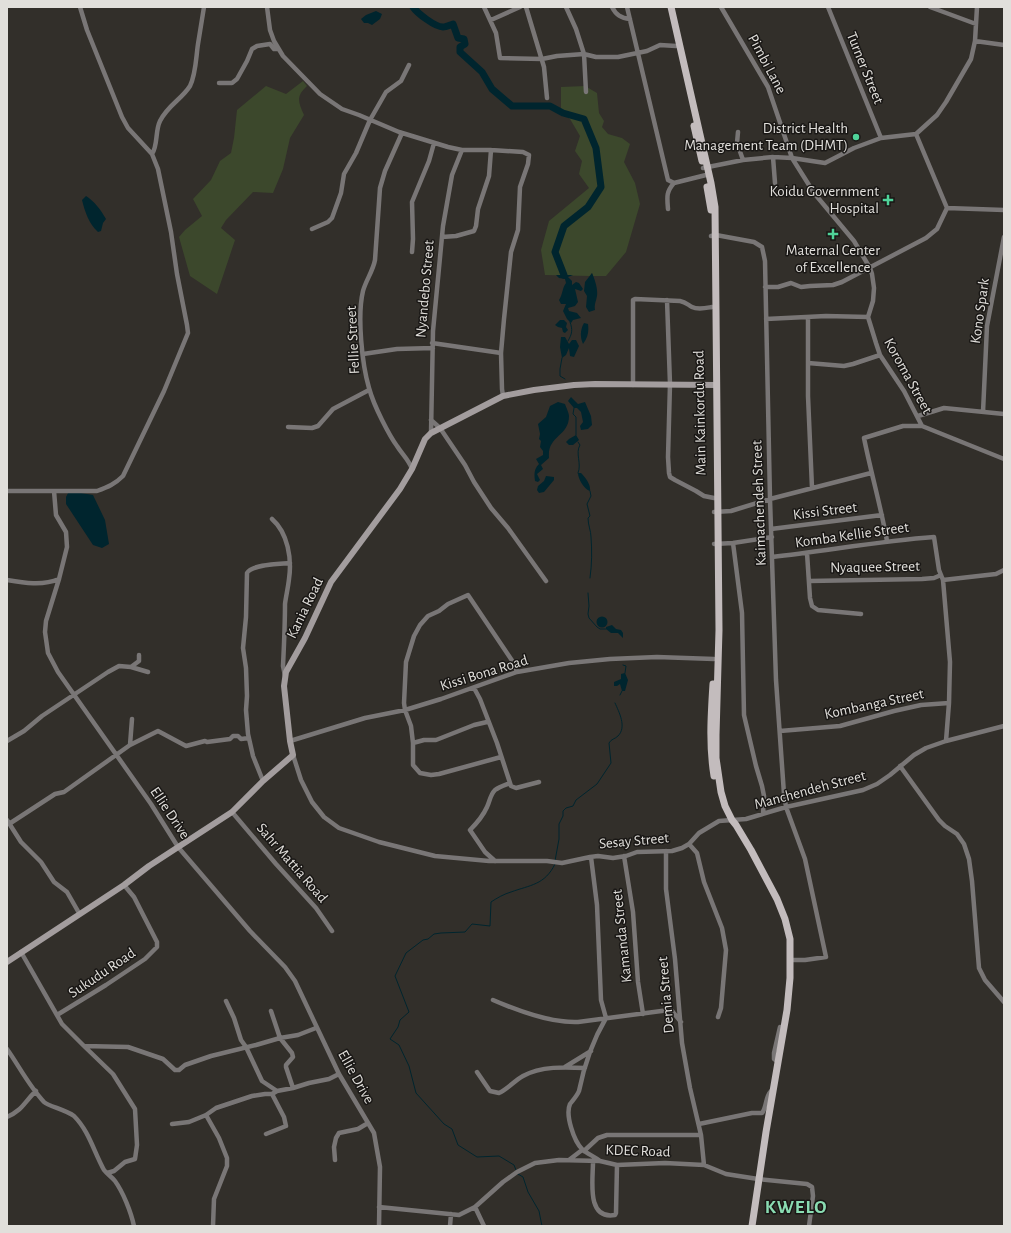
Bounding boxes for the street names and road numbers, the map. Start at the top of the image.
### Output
street label: Turner Street [844,30,886,106]
street label: Pimbi Lane [745,32,789,96]
street label: Nyandebo Street [413,239,437,338]
street label: Kono Spark [968,277,992,345]
street label: Fellie Street [344,305,362,375]
street label: Koroma Street [881,336,935,416]
street label: Main Kainkordu Road [691,350,709,476]
street label: Kaimachendeh Street [749,440,769,566]
street label: Kissi Street [792,500,858,522]
street label: Komba Kellie Street [794,520,910,550]
street label: Nyaquee Street [830,559,920,575]
street label: Kania Road [284,575,326,641]
street label: Kissi Bona Road [438,652,530,693]
street label: Kombanga Street [823,686,925,722]
street label: Manchendeh Street [753,768,868,812]
street label: Ellie Drive [147,784,193,842]
street label: Sahr Mattia Road [254,820,331,906]
street label: Sesay Street [598,830,670,852]
street label: Kamanda Street [610,888,634,983]
street label: Sukudu Road [66,945,138,1001]
street label: Demia Street [655,956,677,1034]
street label: Ellie Drive [335,1048,377,1106]
street label: KDEC Road [605,1142,671,1160]

